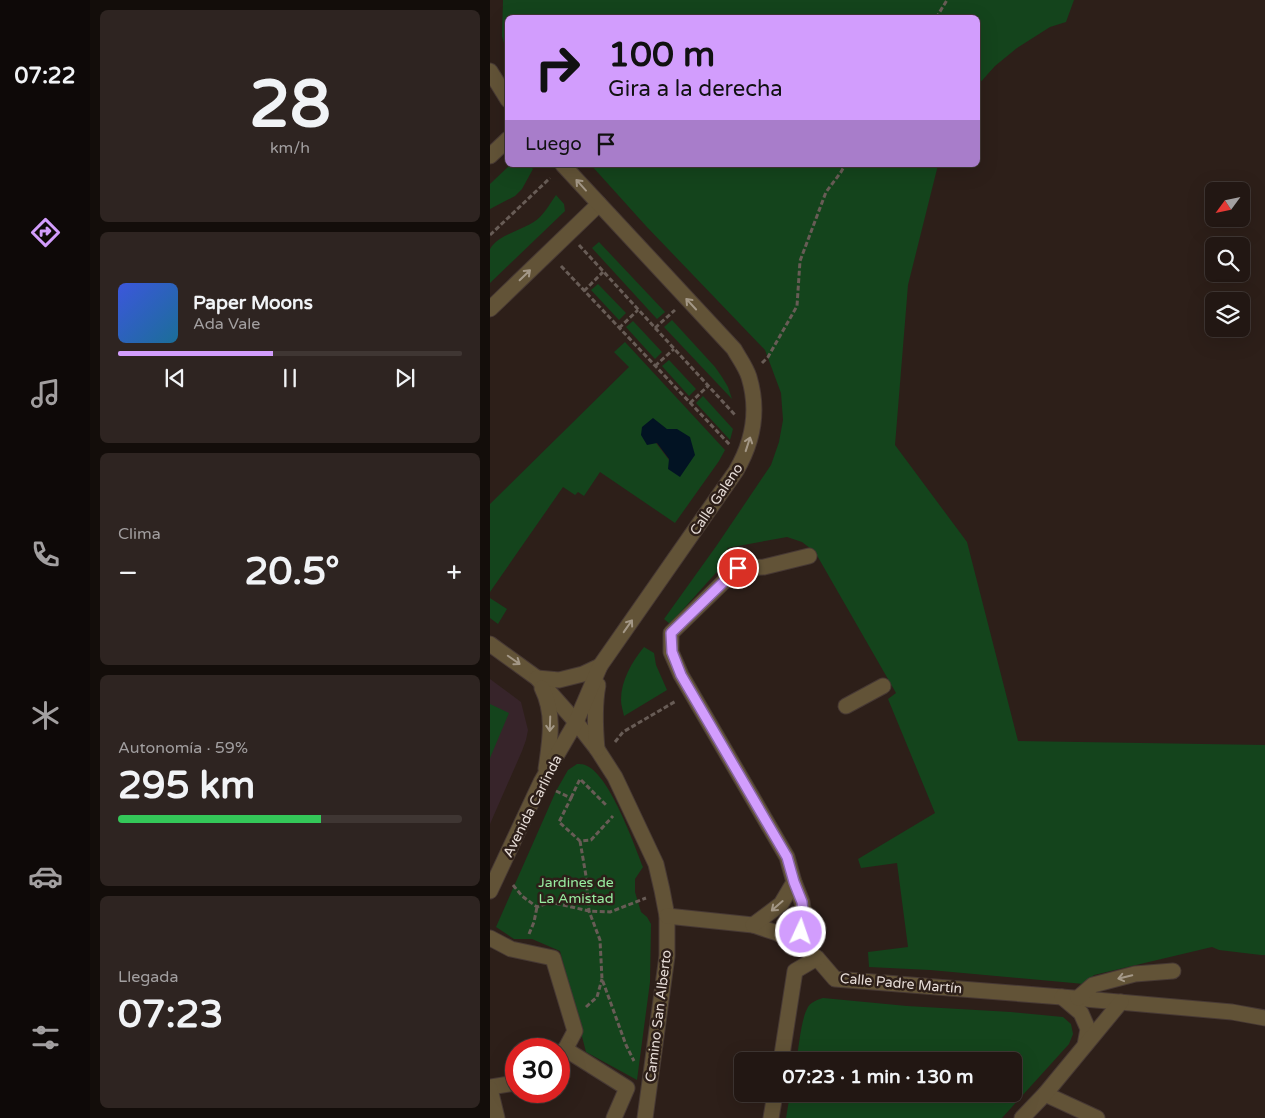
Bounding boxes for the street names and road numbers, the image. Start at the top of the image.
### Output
street label: Calle Galeno [686,460,747,538]
street label: Avenida Carlinda [499,752,566,860]
street label: Camino San Alberto [642,949,675,1083]
street label: Calle Padre Martín [839,970,963,997]

